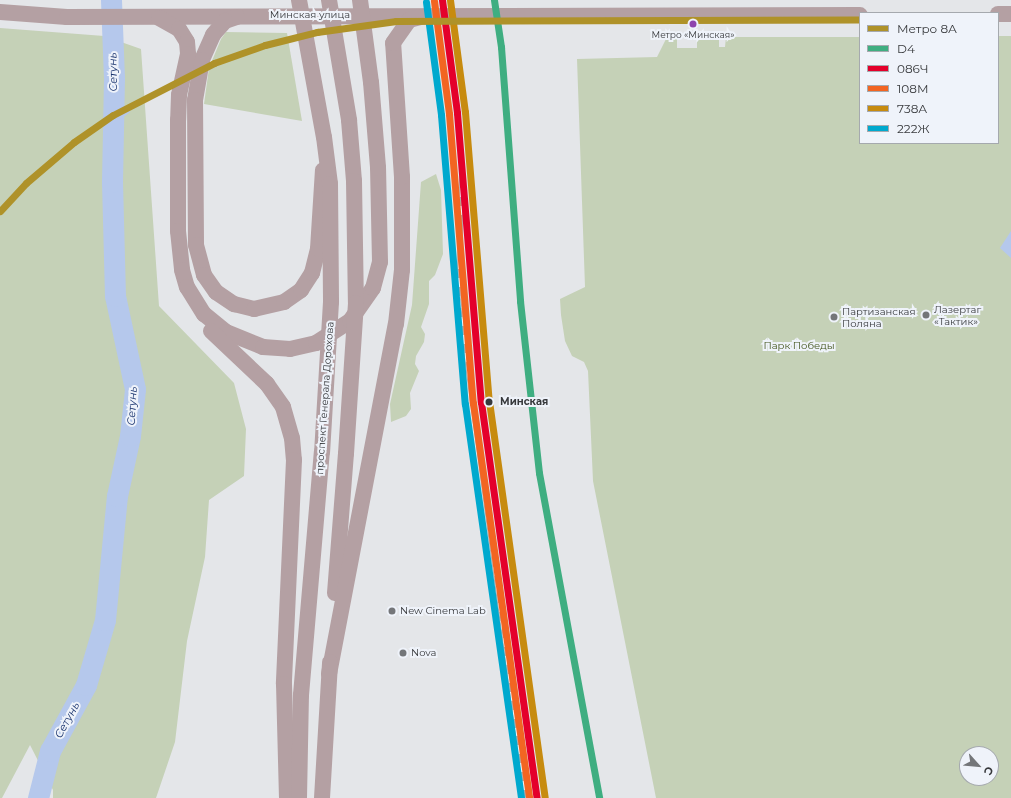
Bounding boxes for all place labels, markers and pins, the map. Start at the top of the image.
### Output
marker: Метро «Минская» [688,19,698,29]
place label: Метро «Минская» [652,30,734,40]
place label: Лазертаг «Тактик» [934,303,981,326]
place label: Партизанская Поляна [842,305,915,328]
marker: Лазертаг «Тактик» [921,310,931,320]
marker: Партизанская Поляна [829,312,839,322]
marker: Минская [482,395,496,409]
place label: Минская [500,396,548,408]
place label: New Cinema Lab [400,605,486,617]
marker: New Cinema Lab [387,606,397,616]
place label: Nova [411,647,436,659]
marker: Nova [398,648,408,658]

